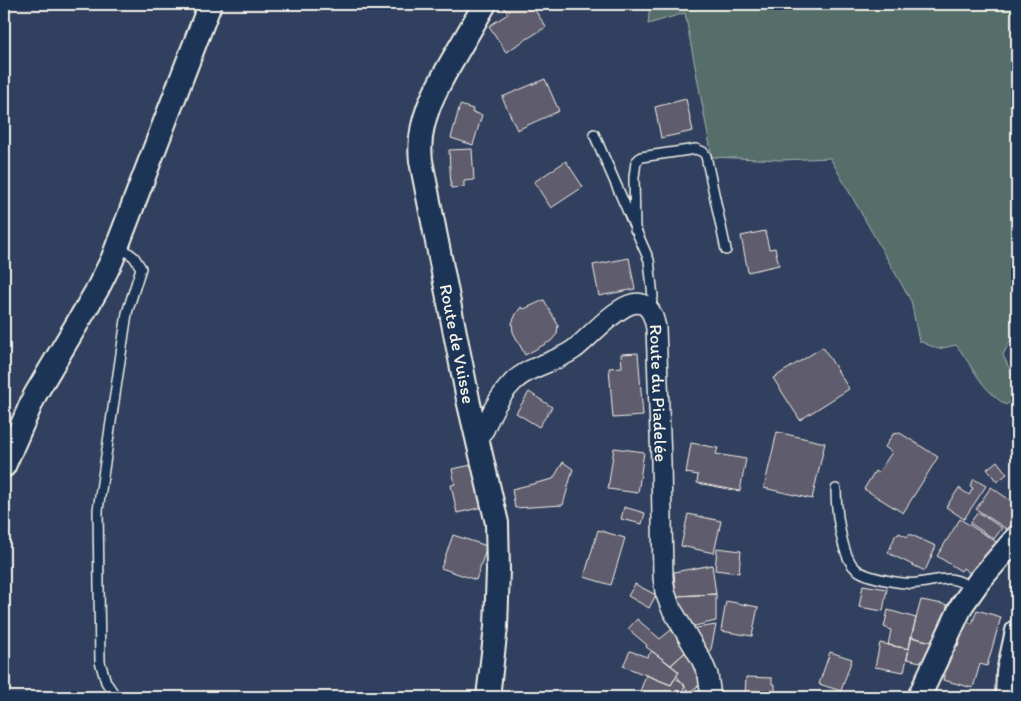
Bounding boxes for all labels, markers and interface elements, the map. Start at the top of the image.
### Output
street label: Route de Vuisse [435,282,480,406]
street label: Route du Piadelée [645,324,672,463]

